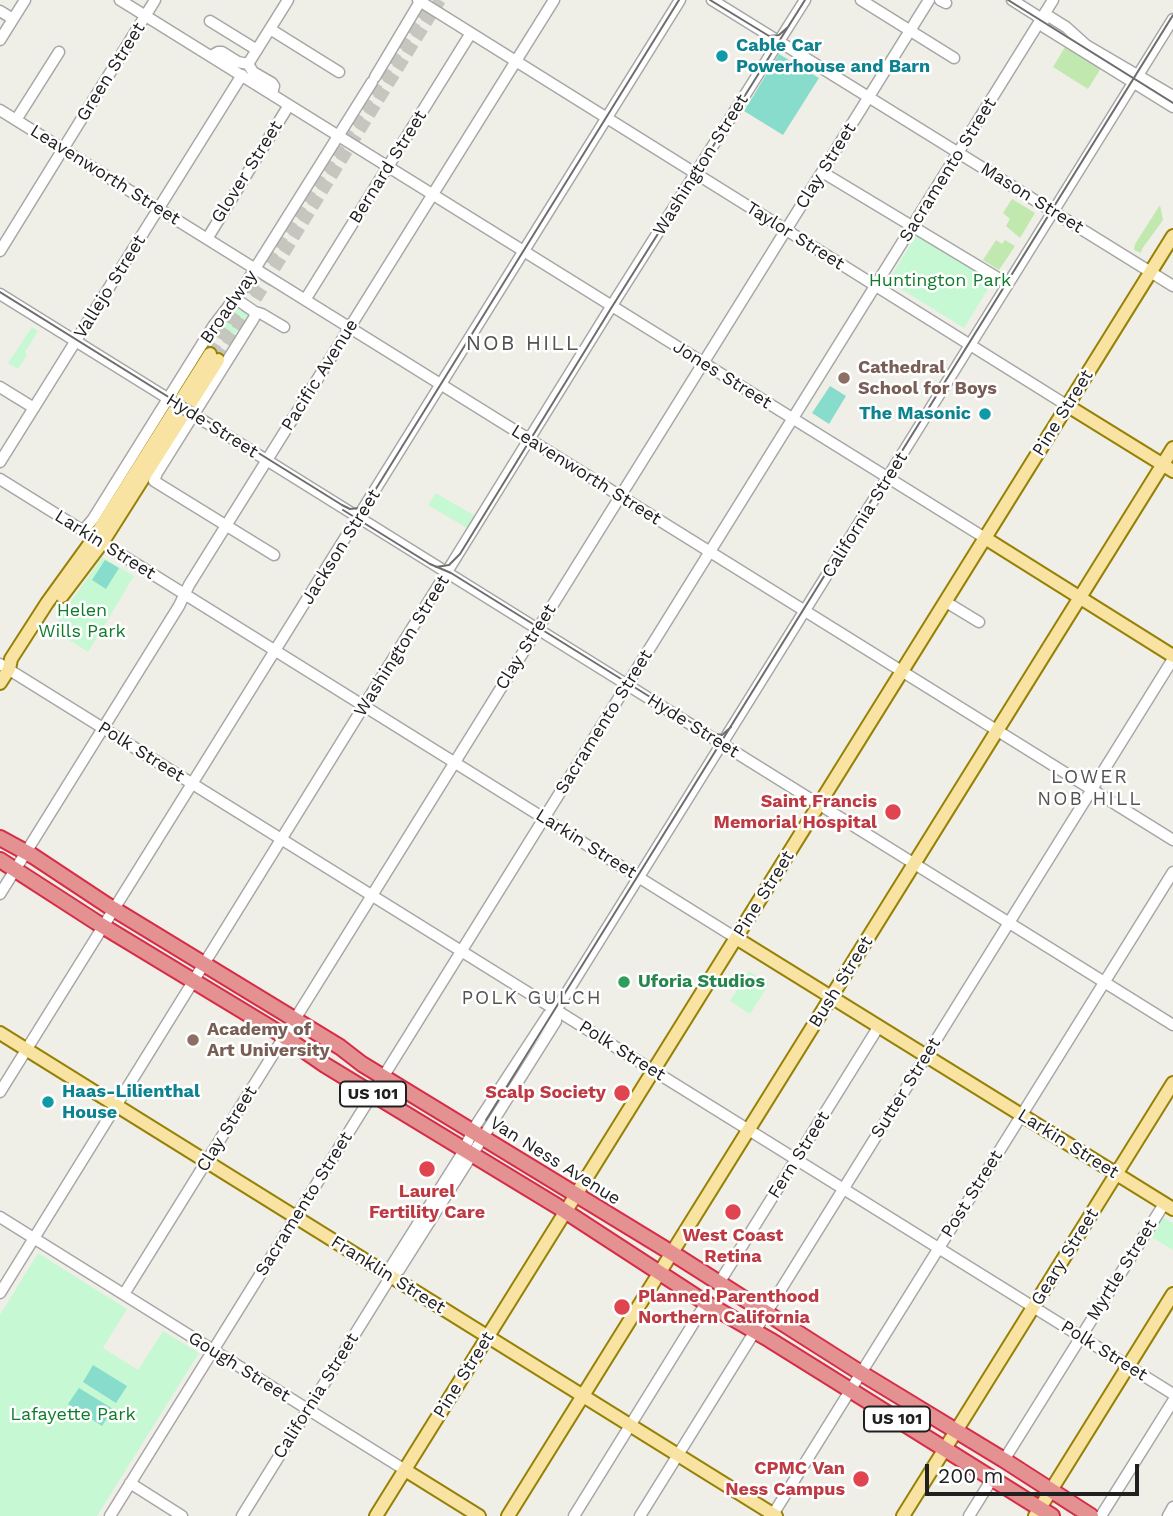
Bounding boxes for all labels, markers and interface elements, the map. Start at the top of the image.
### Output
street label: Green Street [72,19,150,125]
place label: Cable Car Powerhouse and Barn [736,35,930,78]
marker: Cable Car Powerhouse and Barn [714,48,730,64]
street label: Washington Street [649,90,753,240]
street label: Sacramento Street [895,94,1001,246]
street label: Bernard Street [345,106,431,228]
street label: Glover Street [207,117,287,227]
street label: Clay Street [791,119,861,213]
street label: Leavenworth Street [26,120,184,230]
street label: Mason Street [977,158,1087,238]
street label: Taylor Street [742,197,848,275]
street label: Vallejo Street [70,231,150,343]
street label: Broadway [196,266,262,348]
park label: Huntington Park [869,270,1011,292]
street label: Pacific Avenue [277,315,363,435]
district label: NOB HILL [467,331,579,357]
street label: Jones Street [669,336,775,414]
place label: Cathedral School for Boys [858,357,997,400]
street label: Pine Street [1028,366,1098,460]
marker: Cathedral School for Boys [836,370,852,386]
street label: Hyde Street [162,389,262,463]
place label: The Masonic [859,403,971,425]
marker: The Masonic [977,406,993,422]
street label: Leavenworth Street [507,420,665,530]
street label: California Street [818,448,912,582]
street label: Jackson Street [297,485,385,609]
street label: Larkin Street [51,505,159,585]
street label: Washington Street [350,571,454,721]
park label: Helen Wills Park [38,600,126,642]
street label: Clay Street [491,600,561,694]
street label: Sacramento Street [551,646,657,798]
street label: Hyde Street [643,689,743,763]
street label: Polk Street [94,717,188,787]
district label: LOWER NOB HILL [1038,766,1142,810]
place label: Saint Francis Memorial Hospital [714,791,877,834]
marker: Saint Francis Memorial Hospital [883,802,903,822]
street label: Larkin Street [532,804,640,884]
street label: Pine Street [729,847,799,941]
street label: Bush Street [804,932,878,1032]
place label: Uforia Studios [638,971,765,993]
marker: Uforia Studios [616,974,632,990]
district label: POLK GULCH [463,987,601,1009]
street label: Polk Street [575,1016,669,1086]
place label: Academy of Art University [207,1019,330,1062]
marker: Academy of Art University [185,1032,201,1048]
street label: Sutter Street [866,1034,946,1142]
place label: Haas-Lilienthal House [62,1081,200,1124]
street label: Clay Street [192,1082,262,1176]
road number: US 101 [340,1082,406,1106]
place label: Scalp Society [485,1082,606,1104]
marker: Scalp Society [612,1083,632,1103]
marker: Haas-Lilienthal House [40,1094,56,1110]
street label: Larkin Street [1014,1104,1122,1184]
street label: Fern Street [764,1107,834,1203]
street label: Van Ness Avenue [486,1112,624,1210]
street label: Sacramento Street [251,1128,357,1280]
street label: Post Street [937,1146,1007,1242]
marker: Laurel Fertility Care [417,1159,437,1179]
place label: Laurel Fertility Care [369,1181,485,1224]
marker: West Coast Retina [723,1202,743,1222]
street label: Geary Street [1027,1204,1103,1310]
street label: Myrtle Street [1082,1215,1162,1325]
place label: West Coast Retina [683,1225,783,1268]
street label: Franklin Street [327,1231,449,1319]
place label: Planned Parenthood Northern California [638,1286,819,1328]
marker: Planned Parenthood Northern California [612,1297,632,1317]
street label: Polk Street [1057,1316,1151,1386]
street label: Gough Street [184,1327,294,1407]
street label: Pine Street [429,1328,499,1422]
street label: California Street [269,1329,363,1463]
park label: Lafayette Park [10,1404,136,1426]
road number: US 101 [864,1406,930,1432]
scale bar [928,1450,1142,1494]
place label: CPMC Van Ness Campus [725,1458,845,1500]
text: 200 m [938,1463,1004,1488]
marker: CPMC Van Ness Campus [851,1469,871,1489]

